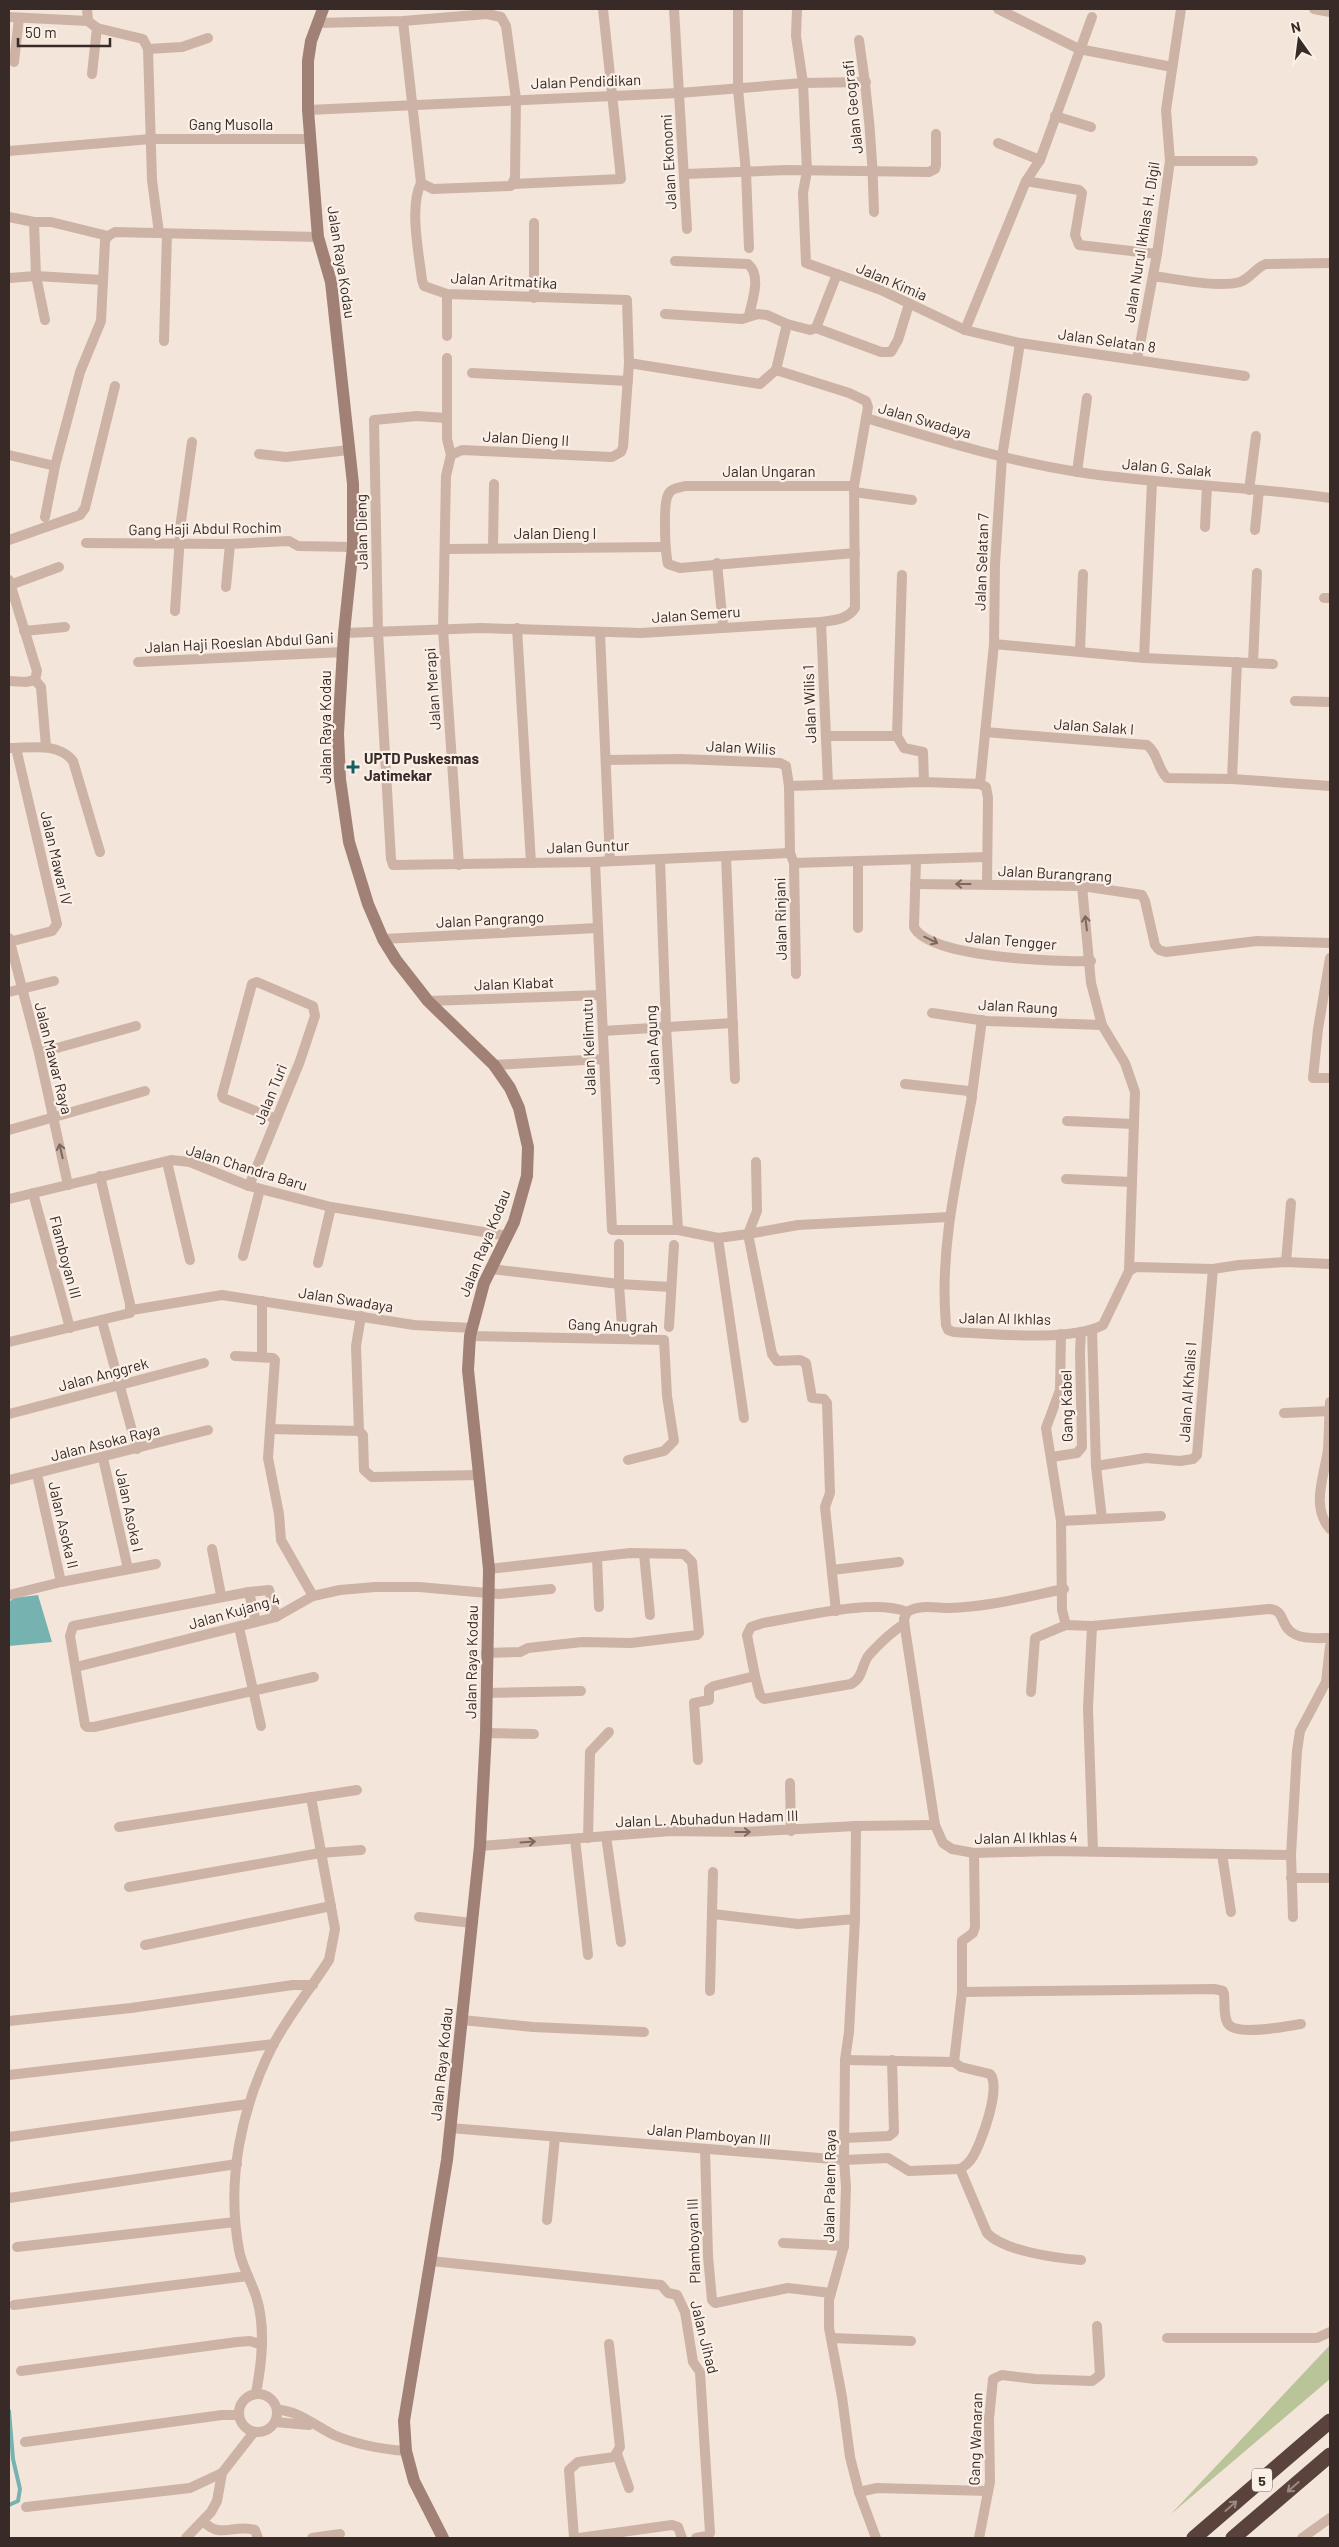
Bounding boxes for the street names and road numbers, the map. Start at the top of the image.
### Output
street label: Jalan Geografi [838,59,866,155]
street label: Jalan Pendidikan [531,70,641,92]
street label: Jalan Ekonomi [657,114,679,210]
street label: Gang Musolla [189,115,273,133]
street label: Jalan Nurul Ikhlas H. Digil [1119,160,1163,324]
street label: Jalan Raya Kodau [324,204,360,320]
street label: Jalan Kimia [854,258,930,304]
street label: Jalan Aritmatika [450,268,558,292]
street label: Jalan Selatan 8 [1057,324,1157,356]
street label: Jalan Swadaya [876,398,974,442]
street label: Jalan Dieng II [482,427,570,449]
street label: Jalan G. Salak [1121,454,1213,480]
street label: Jalan Ungaran [722,462,816,480]
street label: Jalan Dieng [351,494,371,570]
street label: Jalan Selatan 7 [970,513,992,611]
street label: Gang Haji Abdul Rochim [128,518,282,538]
street label: Jalan Dieng I [514,524,596,542]
street label: Jalan Semeru [651,602,741,626]
street label: Jalan Haji Roeslan Abdul Gani [144,628,334,656]
street label: Jalan Merapi [420,647,444,731]
street label: Jalan Wilis 1 [799,665,819,743]
street label: Jalan Raya Kodau [316,670,334,784]
street label: Jalan Salak I [1053,714,1135,738]
street label: Jalan Wilis [706,736,776,758]
street label: Jalan Mawar IV [37,809,77,907]
street label: Jalan Guntur [546,836,630,856]
street label: Jalan Burangrang [998,861,1112,885]
street label: Jalan Rinjani [770,877,790,961]
street label: Jalan Pangrango [435,907,545,931]
street label: Jalan Tengger [965,927,1058,953]
street label: Jalan Klabat [474,973,554,993]
street label: Jalan Raung [978,995,1058,1017]
street label: Jalan Kelimutu [577,998,599,1096]
street label: Jalan Mawar Raya [31,1000,77,1116]
street label: Jalan Agung [641,1005,663,1085]
street label: Jalan Turi [250,1061,290,1127]
street label: Jalan Chandra Baru [184,1140,310,1194]
street label: Jalan Raya Kodau [454,1187,514,1299]
street label: Flamboyan III [46,1214,86,1300]
street label: Jalan Swadaya [297,1283,395,1315]
street label: Jalan Al Ikhlas [959,1308,1051,1328]
street label: Gang Anugrah [568,1314,658,1336]
street label: Jalan Al Khalis I [1175,1341,1199,1443]
street label: Jalan Anggrek [56,1353,151,1395]
street label: Gang Kabel [1056,1370,1076,1442]
street label: Jalan Asoka Raya [48,1420,162,1464]
street label: Jalan Asoka I [112,1467,148,1553]
street label: Jalan Asoka II [45,1480,83,1570]
street label: Jalan Kujang 4 [186,1589,282,1633]
street label: Jalan Raya Kodau [461,1605,481,1719]
street label: Jalan L. Abuhadun Hadam III [615,1806,799,1830]
street label: Jalan Al Ikhlas 4 [974,1827,1078,1847]
street label: Jalan Raya Kodau [426,2007,456,2121]
street label: Jalan Plamboyan III [646,2120,772,2148]
street label: Jalan Palem Raya [819,2129,839,2243]
street label: Plamboyan III [683,2198,703,2284]
street label: Jalan Jihad [687,2298,723,2376]
street label: Gang Wanaran [964,2392,986,2486]
road number: 5 [1252,2468,1272,2492]

